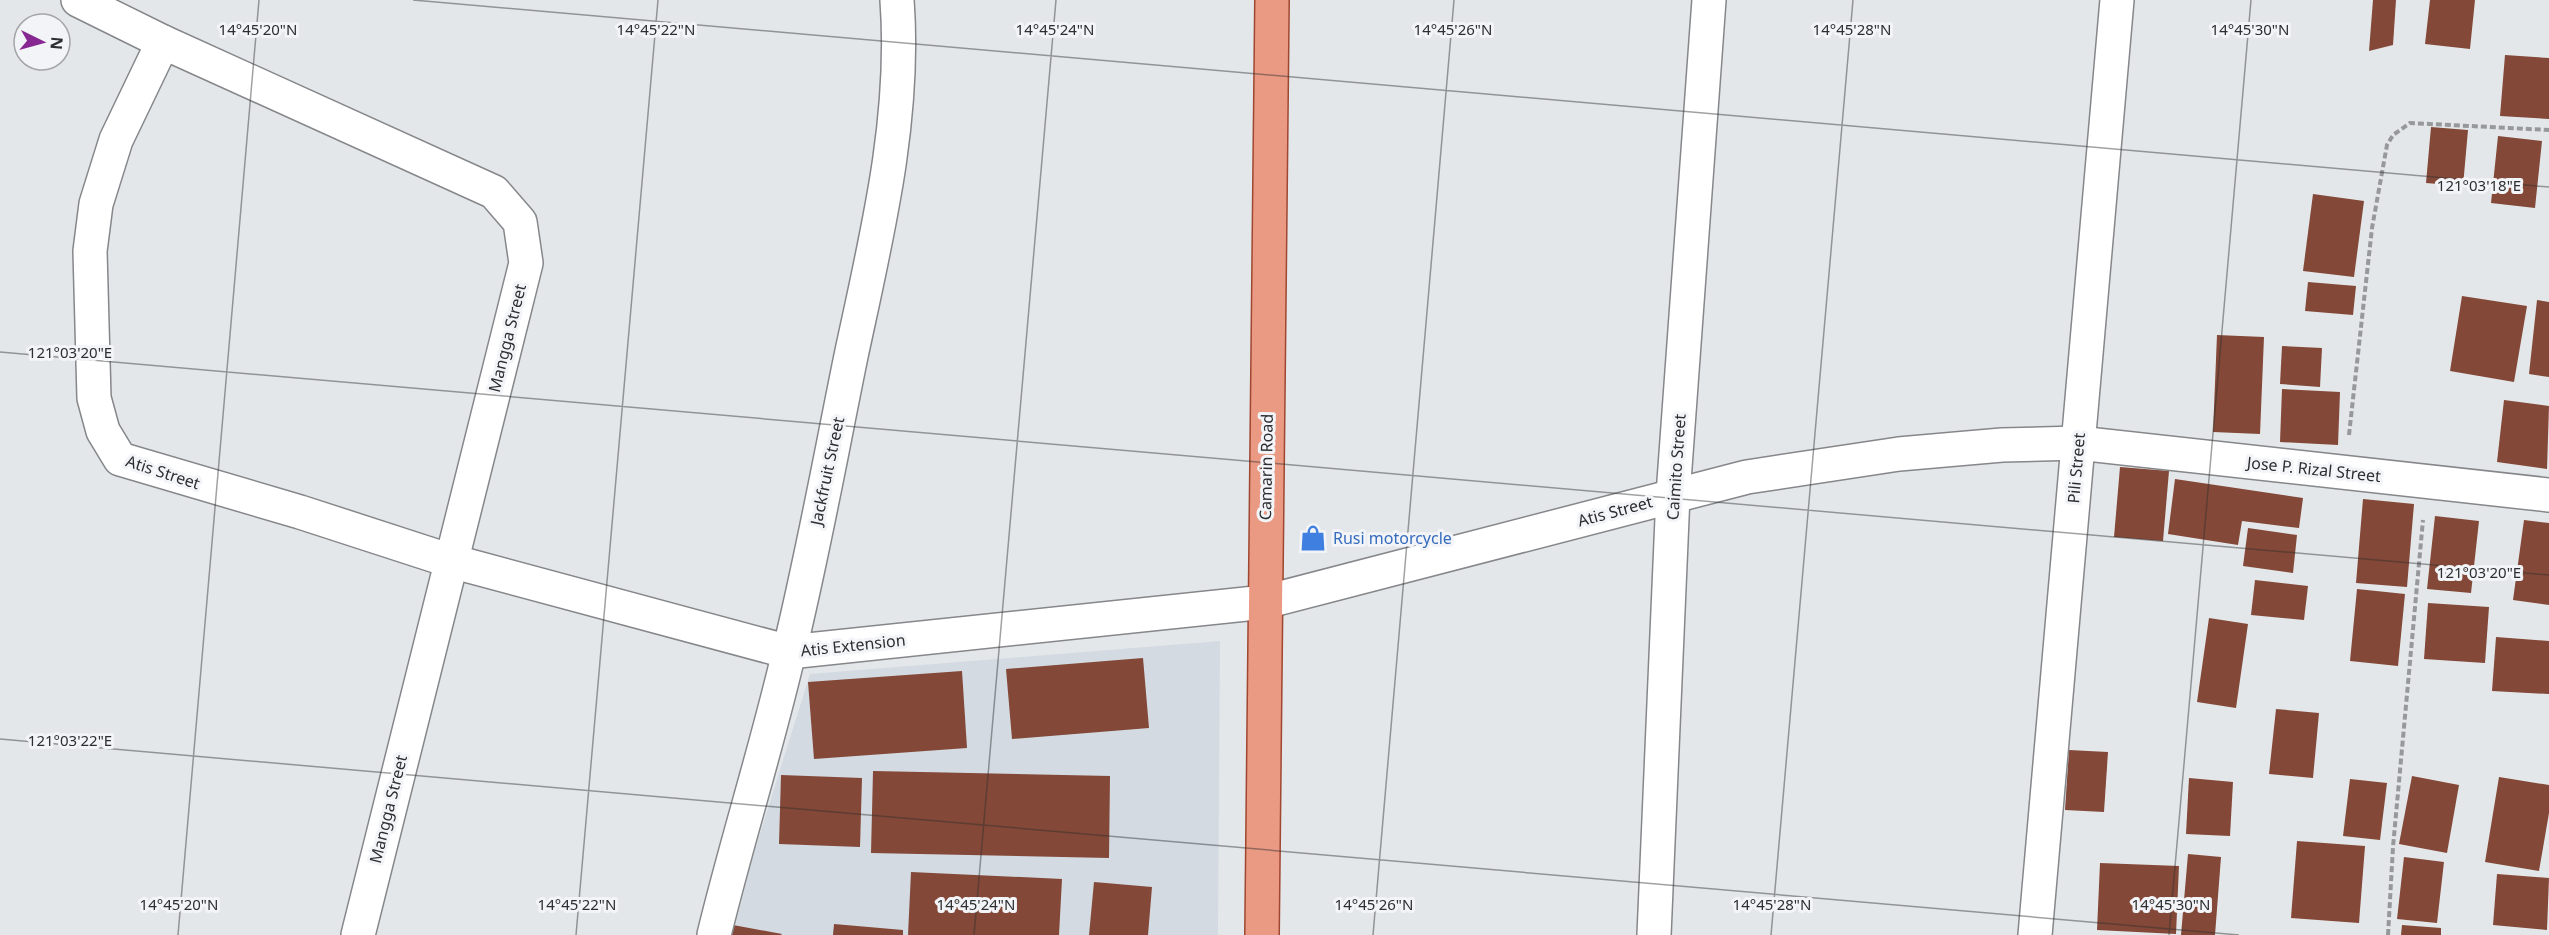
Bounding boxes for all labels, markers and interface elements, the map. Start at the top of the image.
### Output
north arrow [12,12,72,72]
text: 14°45'20"N [219,19,297,39]
text: 14°45'22"N [617,19,695,39]
text: 14°45'24"N [1016,19,1094,39]
text: 14°45'26"N [1414,19,1492,39]
text: 14°45'28"N [1813,19,1891,39]
text: 14°45'30"N [2211,19,2289,39]
text: N [45,36,68,51]
text: 121°03'18"E [2437,175,2521,195]
street label: Mangga Street [483,281,531,394]
text: 121°03'20"E [28,342,112,362]
street label: Caimito Street [1661,413,1691,521]
street label: Camarin Road [1254,414,1278,520]
street label: Jackfruit Street [804,415,849,529]
street label: Pili Street [2062,432,2090,504]
street label: Atis Street [123,450,203,494]
street label: Jose P. Rizal Street [2244,451,2382,487]
street label: Atis Street [1575,490,1655,532]
shop icon: Rusi motorcycle [1298,523,1328,553]
place label: Rusi motorcycle [1333,527,1452,549]
text: 121°03'20"E [2437,562,2521,582]
street label: Atis Extension [799,629,907,661]
text: 121°03'22"E [28,730,112,750]
street label: Mangga Street [364,752,412,865]
text: 14°45'20"N [140,894,218,914]
text: 14°45'22"N [538,894,616,914]
text: 14°45'24"N [937,894,1015,914]
text: 14°45'26"N [1335,894,1413,914]
text: 14°45'28"N [1733,894,1811,914]
text: 14°45'30"N [2132,894,2210,914]

